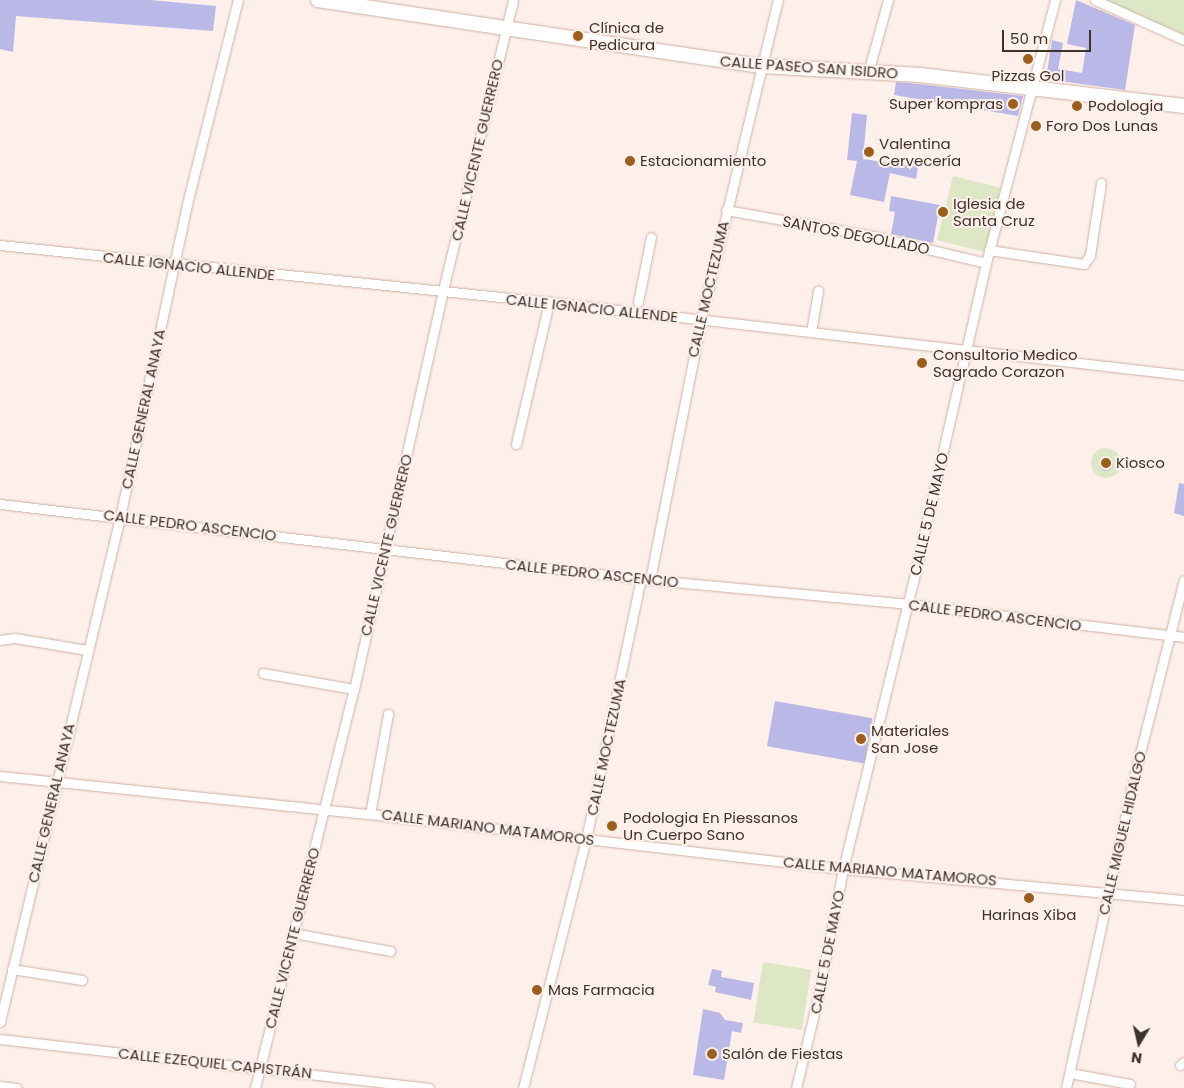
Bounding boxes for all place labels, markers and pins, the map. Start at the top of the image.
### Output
place label: Clínica de Pedicura [589,18,664,53]
marker: Clínica de Pedicura [571,29,585,43]
marker: Pizzas Gol [1022,53,1034,65]
place label: Pizzas Gol [992,67,1064,85]
place label: Super kompras [889,95,1003,113]
place label: Podologia [1088,97,1163,115]
marker: Super kompras [1007,98,1019,110]
marker: Podologia [1070,99,1084,113]
place label: Foro Dos Lunas [1046,117,1158,135]
marker: Foro Dos Lunas [1030,120,1042,132]
place label: Valentina Cervecería [879,134,961,169]
marker: Valentina Cervecería [863,146,875,158]
place label: Estacionamiento [640,152,766,170]
marker: Estacionamiento [624,155,636,167]
place label: Iglesia de Santa Cruz [953,194,1035,229]
marker: Iglesia de Santa Cruz [937,206,949,218]
place label: Consultorio Medico Sagrado Corazon [933,345,1078,380]
marker: Consultorio Medico Sagrado Corazon [915,356,929,370]
place label: Kiosco [1116,454,1165,472]
marker: Kiosco [1100,457,1112,469]
place label: Materiales San Jose [871,721,949,756]
marker: Materiales San Jose [855,733,867,745]
place label: Podologia En Piessanos Un Cuerpo Sano [623,808,798,843]
marker: Podologia En Piessanos Un Cuerpo Sano [605,819,619,833]
marker: Harinas Xiba [1023,892,1035,904]
place label: Harinas Xiba [982,906,1076,924]
place label: Mas Farmacia [548,981,655,999]
marker: Mas Farmacia [530,983,544,997]
place label: Salón de Fiestas [722,1045,843,1063]
marker: Salón de Fiestas [706,1048,718,1060]

